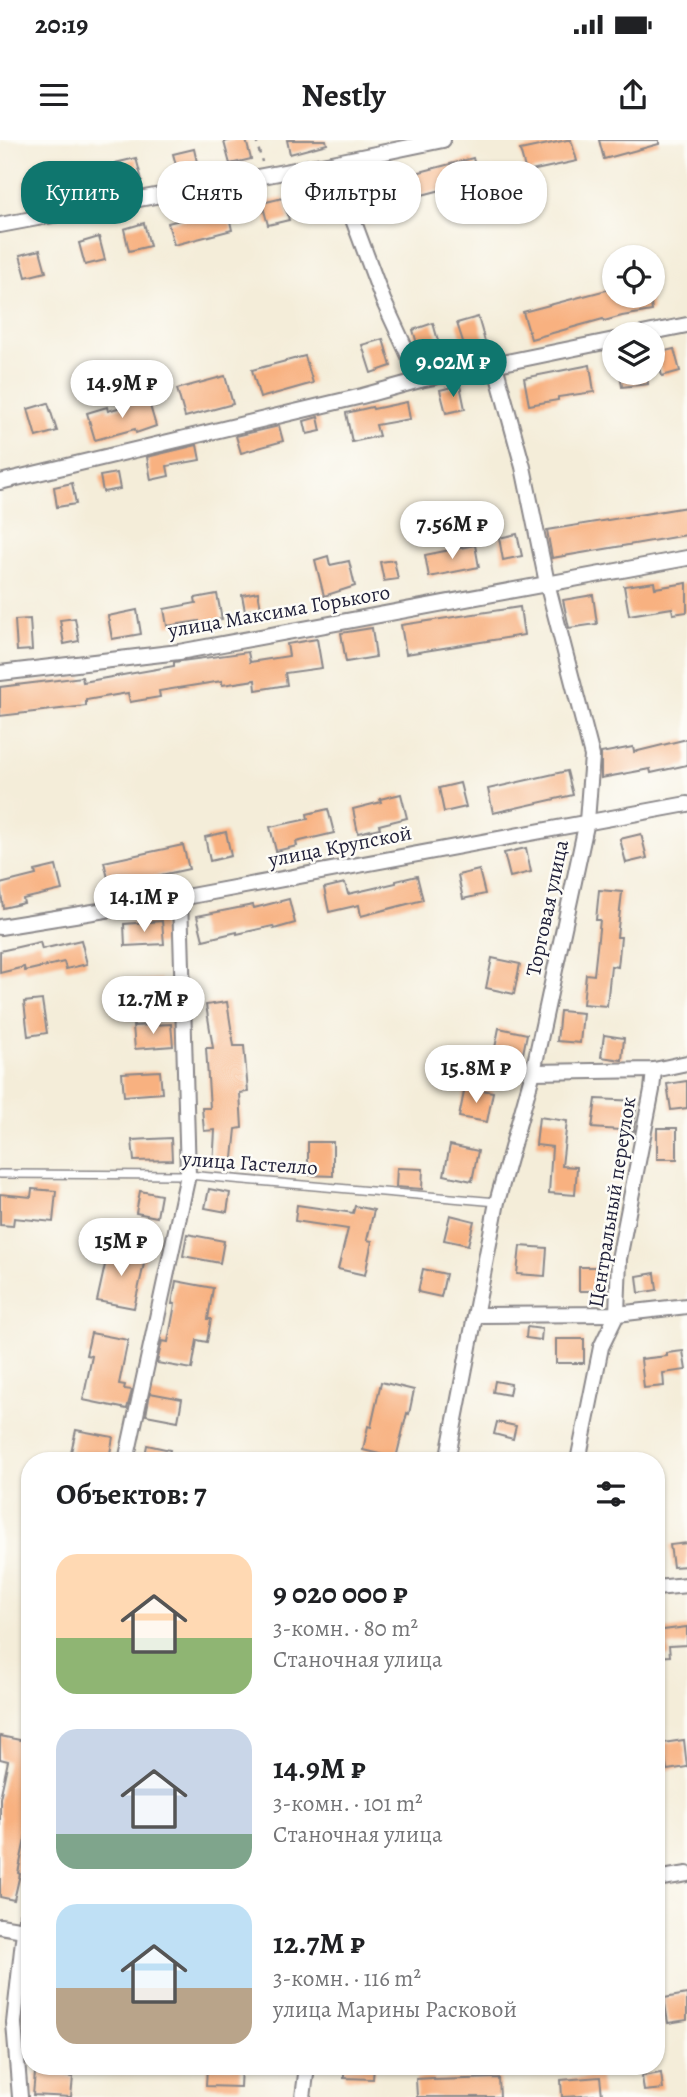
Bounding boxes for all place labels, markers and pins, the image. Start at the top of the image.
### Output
pin: 9.02M ₽ [388,340,518,399]
pin: 14.9M ₽ [57,360,187,420]
pin: 7.56M ₽ [387,502,517,561]
pin: 14.1M ₽ [79,874,209,934]
pin: 12.7M ₽ [88,976,218,1036]
pin: 15.8M ₽ [411,1046,541,1105]
pin: 15M ₽ [72,1218,170,1278]

